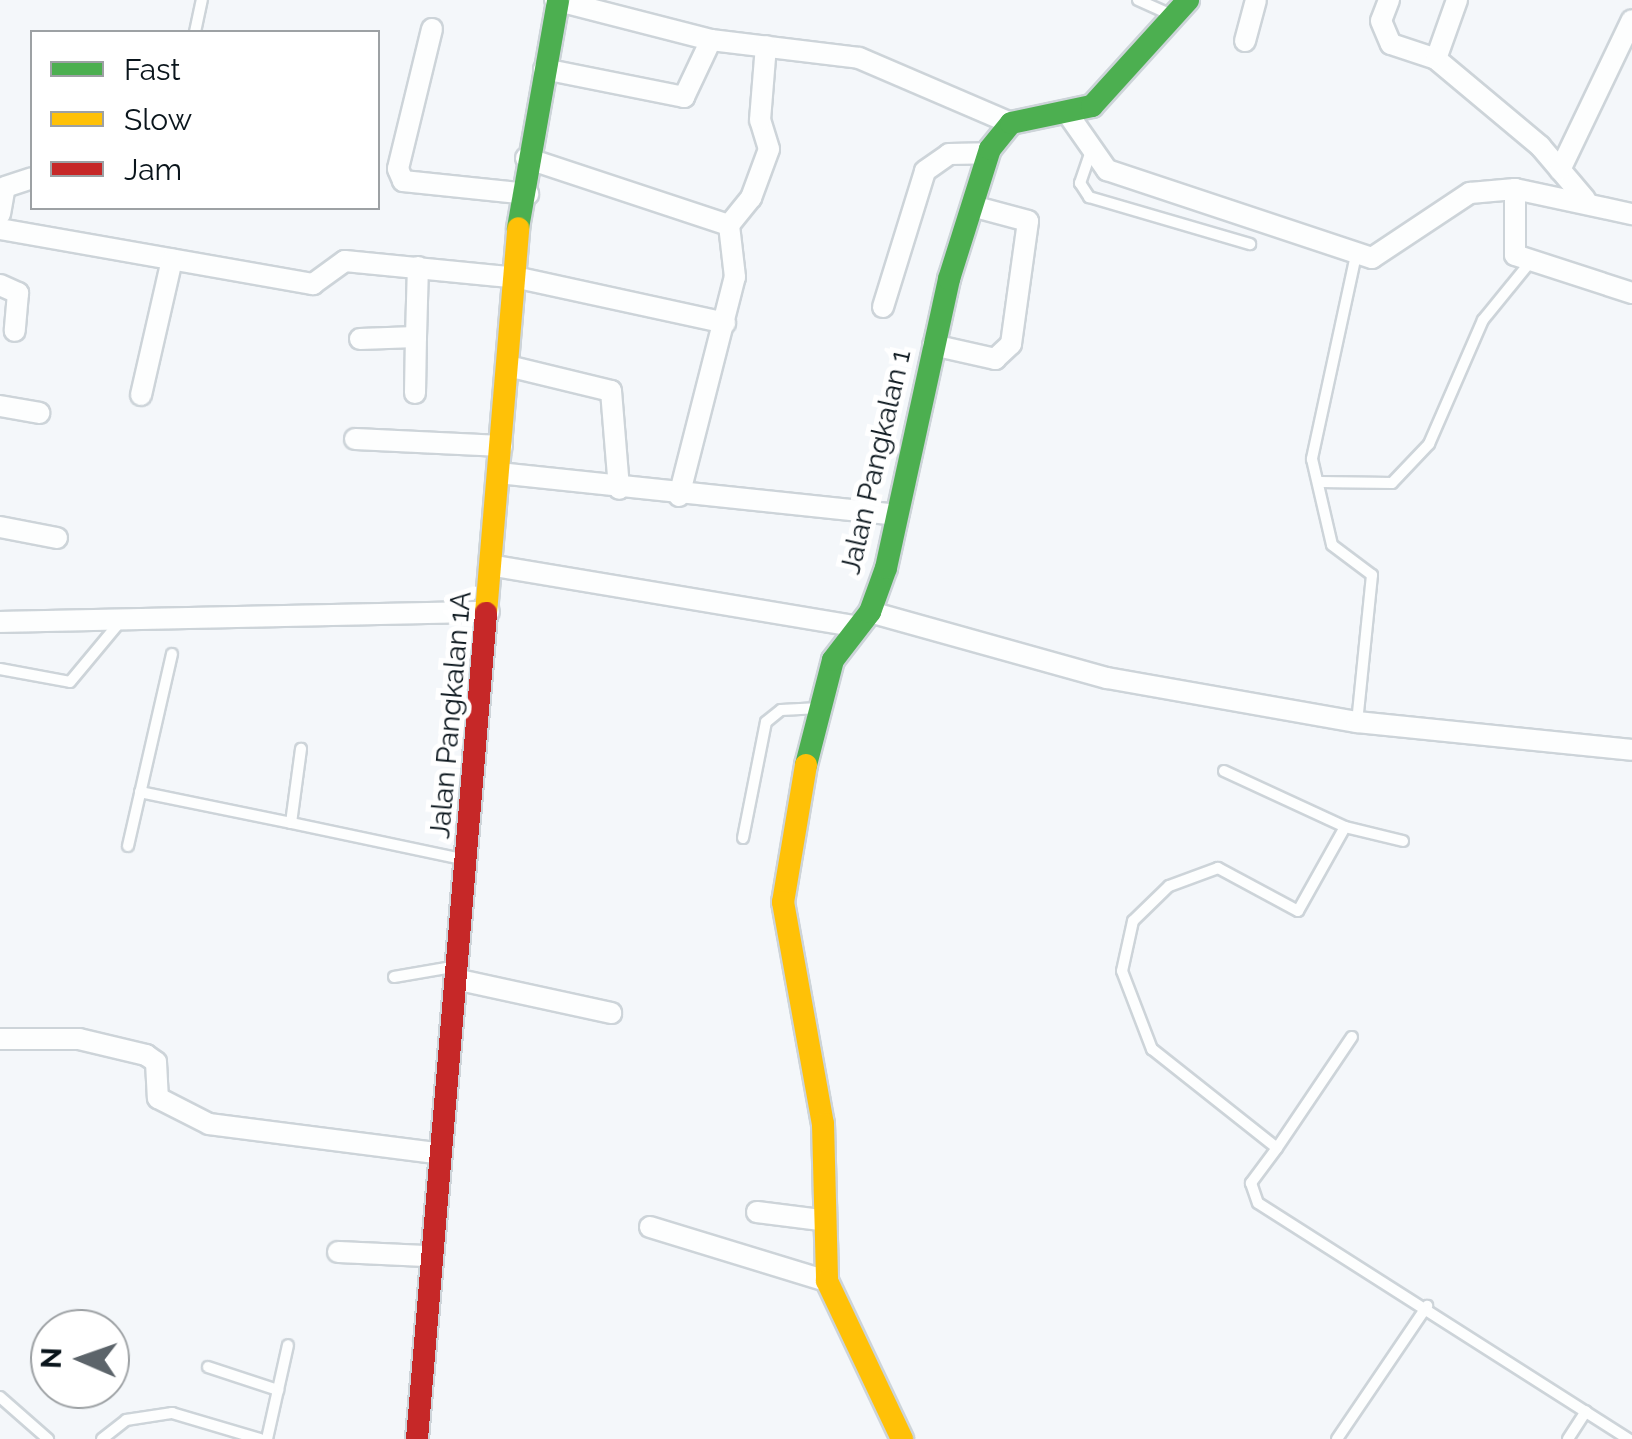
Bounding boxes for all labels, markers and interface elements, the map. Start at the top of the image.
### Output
legend [30,30,380,210]
text: Fast [124,52,181,87]
text: Slow [124,102,192,137]
text: Jam [124,152,182,187]
street label: Jalan Pangkalan 1 [834,346,918,578]
street label: Jalan Pangkalan 1A [423,590,479,840]
north arrow [30,1309,130,1409]
text: N [35,1347,68,1369]

